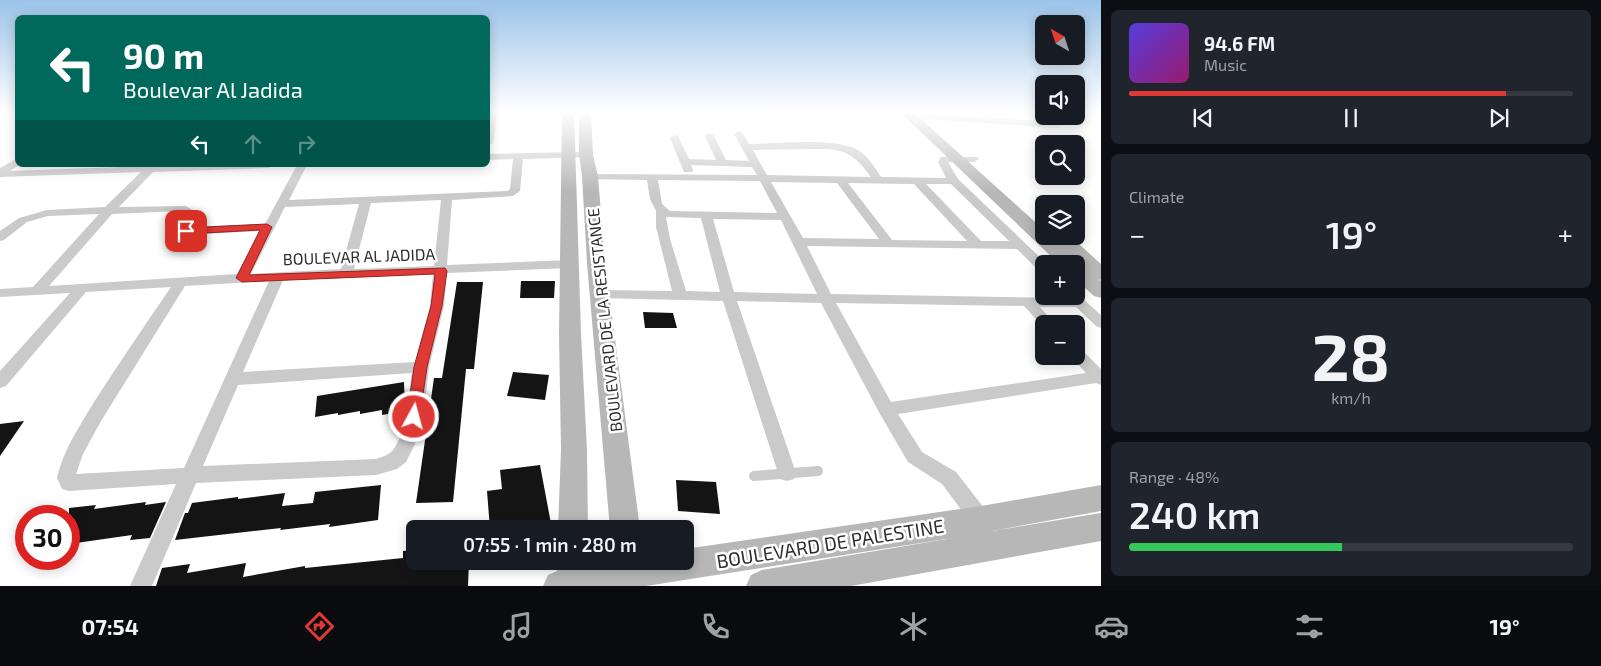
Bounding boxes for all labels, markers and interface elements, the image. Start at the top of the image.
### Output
north arrow [1035,15,1085,65]
map controls [1035,15,1085,365]
text: 94.6 FM [1204,32,1275,55]
text: 90 m [123,34,204,76]
icon: left [40,35,105,100]
text: Music [1204,55,1247,74]
button: sound [1035,75,1085,125]
text: Boulevar Al Jadida [123,76,303,102]
icon: previous [1189,104,1217,132]
icon: pause [1337,104,1365,132]
icon: next [1485,104,1513,132]
icon: left [186,130,214,158]
icon: ahead [239,130,267,158]
icon: right [292,130,320,158]
button: search [1035,135,1085,185]
text: Climate [1129,187,1184,206]
button: layers [1035,195,1085,245]
street label: BOULEVARD DE LA RESISTANCE [583,207,625,433]
pin [165,210,207,252]
text: 19° [1326,211,1377,257]
icon: arrive [172,217,200,245]
text: − [1129,217,1145,251]
text: + [1558,217,1573,251]
street label: BOULEVAR AL JADIDA [282,244,436,268]
button: + [1035,255,1085,305]
button: − [1035,315,1085,365]
text: 28 [1312,316,1390,394]
text: km/h [1331,388,1371,407]
position arrow [387,390,439,442]
text: Range · 48% [1129,467,1219,486]
text: 240 km [1129,491,1260,537]
speed limit sign: 30 [15,505,80,570]
street label: BOULEVARD DE PALESTINE [715,514,945,572]
text: 07:55 · 1 min · 280 m [463,533,637,556]
icon: directions [302,609,337,644]
icon: music [500,609,535,644]
icon: phone [698,609,733,644]
icon: climate [896,609,931,644]
icon: car [1094,609,1129,644]
icon: filters [1292,609,1327,644]
text: 07:54 [81,613,139,639]
text: 19° [1489,613,1520,639]

